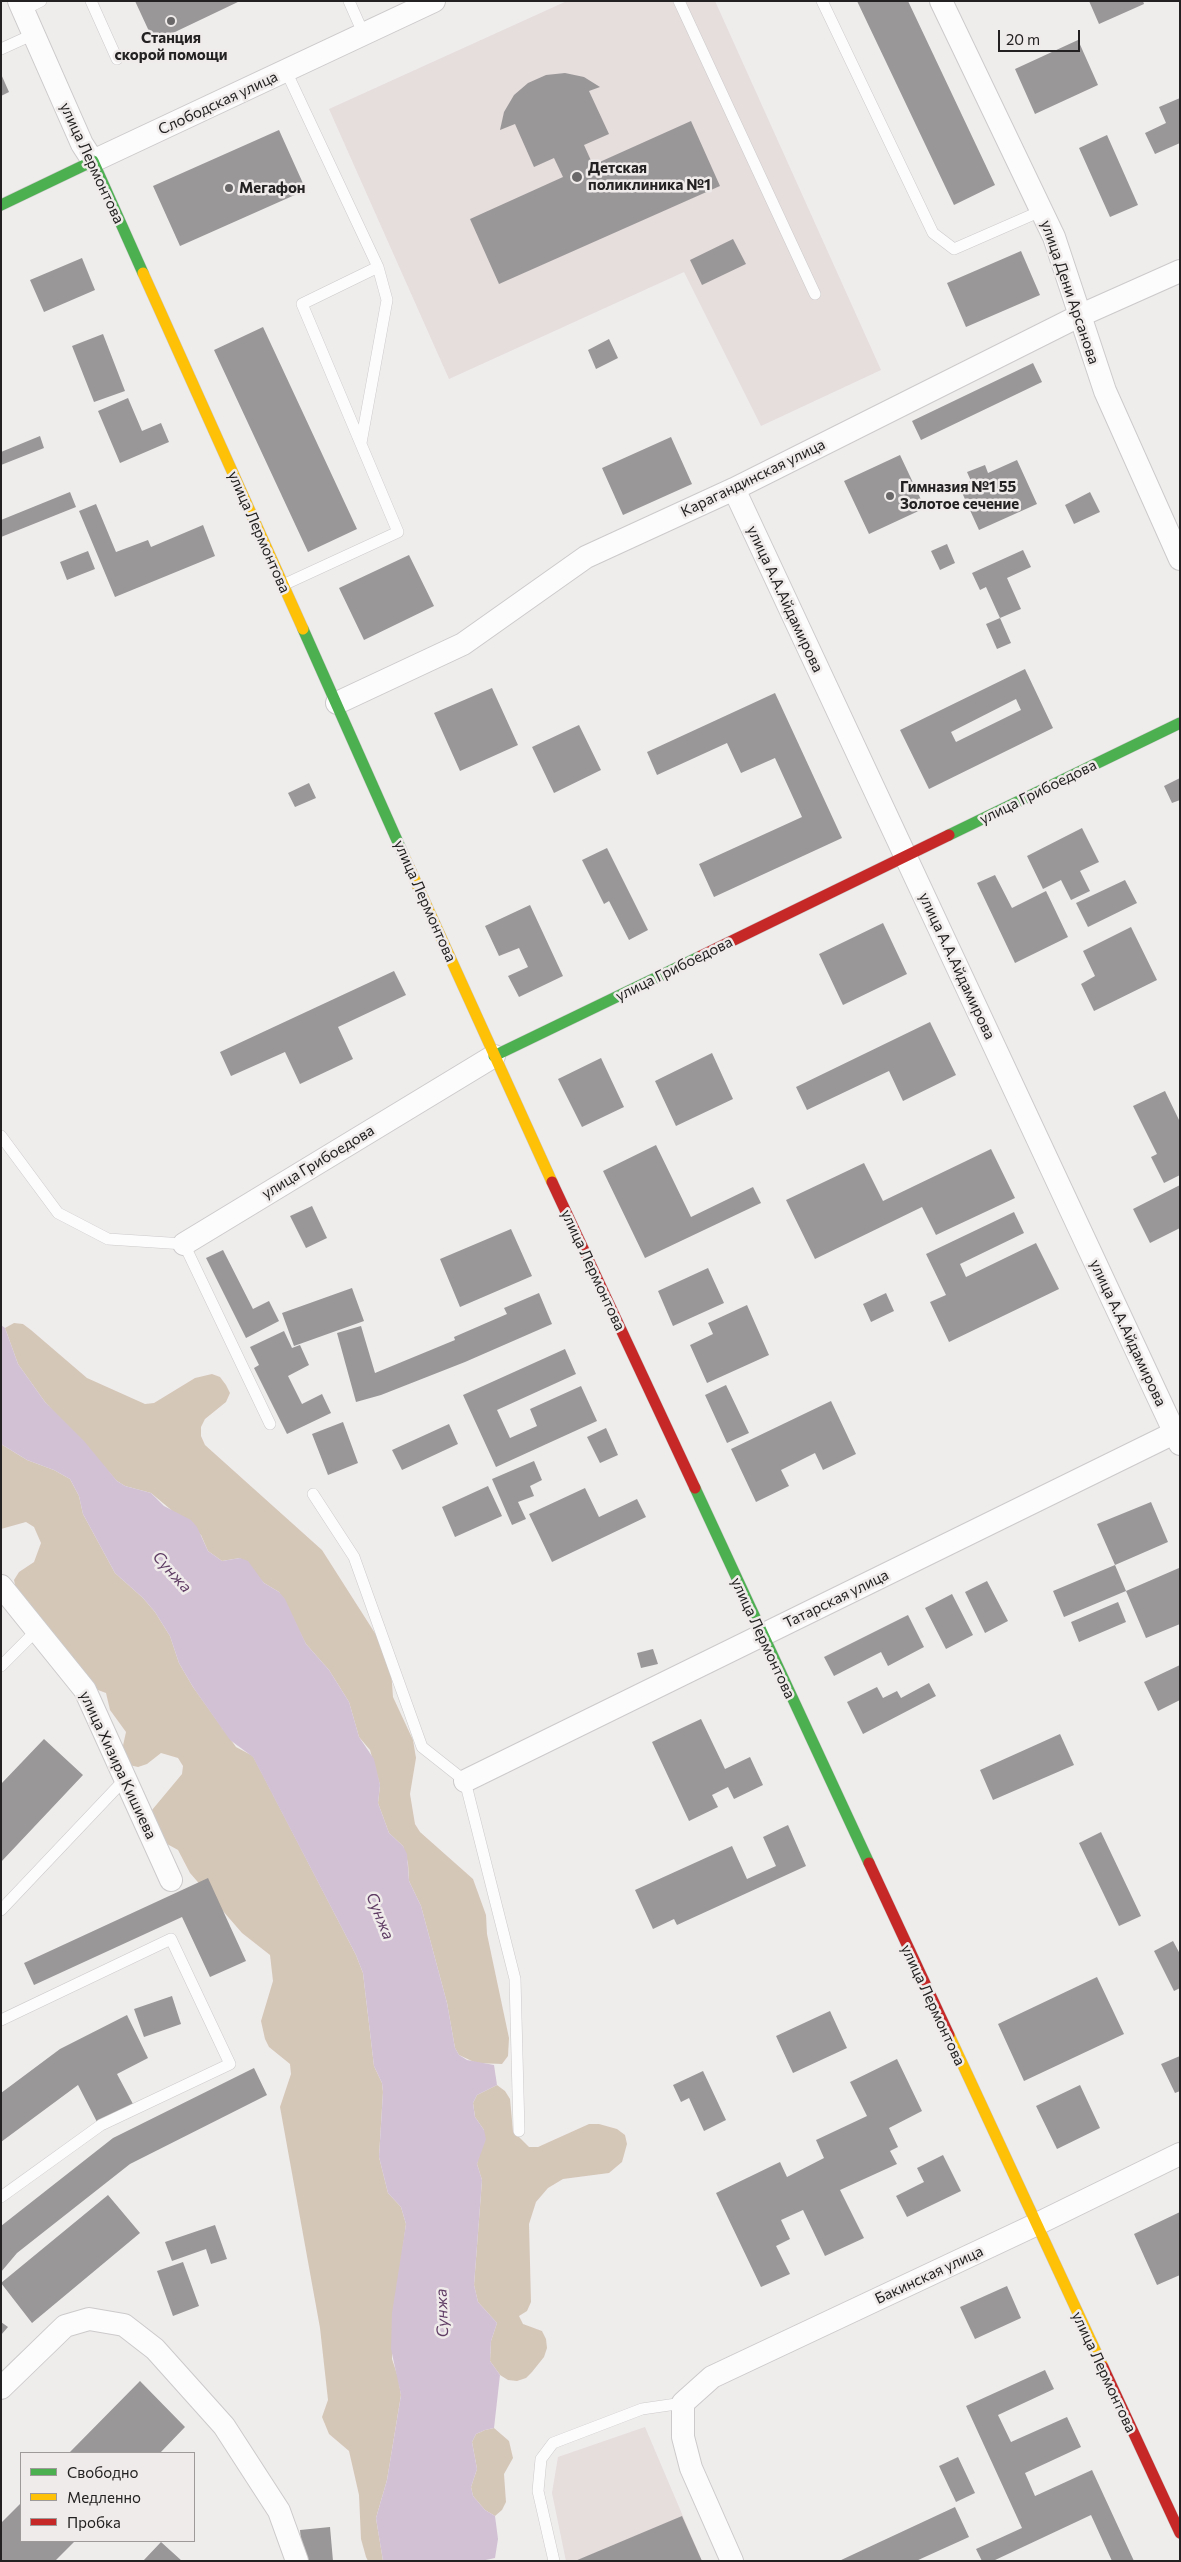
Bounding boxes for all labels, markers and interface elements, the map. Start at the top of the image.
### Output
marker: Станция скорой помощи [165,15,177,27]
scale bar [1001,20,1084,52]
place label: Станция скорой помощи [114,29,228,64]
text: 20 m [1006,30,1040,48]
street label: Слободская улица [155,67,281,139]
street label: улица Лермонтова [56,100,128,226]
place label: Детская поликлиника №1 [588,159,711,194]
marker: Детская поликлиника №1 [570,170,584,184]
place label: Мегафон [239,179,306,197]
marker: Мегафон [223,182,235,194]
street label: улица Дени Арсанова [1037,218,1103,366]
street label: Карагандинская улица [678,435,828,521]
street label: улица Лермонтова [224,468,294,596]
place label: Гимназия №1 55 Золотое сечение [900,478,1019,513]
marker: Гимназия №1 55 Золотое сечение [884,490,896,502]
street label: улица А.А.Айдамирова [743,523,827,675]
street label: улица Грибоедова [977,756,1099,828]
street label: улица Лермонтова [390,837,460,965]
street label: улица А.А.Айдамирова [915,890,999,1042]
street label: улица Грибоедова [613,933,735,1005]
street label: улица Грибоедова [259,1121,377,1203]
street label: улица Лермонтова [557,1207,629,1333]
street label: улица А.А.Айдамирова [1086,1257,1170,1409]
water label: Сунжа [148,1547,196,1597]
street label: Татарская улица [781,1566,891,1632]
street label: улица Лермонтова [727,1575,799,1701]
street label: улица Хизира Кишиева [76,1688,160,1842]
water label: Сунжа [362,1890,398,1942]
street label: улица Лермонтова [897,1942,969,2068]
street label: Бакинская улица [872,2242,986,2308]
water label: Сунжа [432,2288,452,2338]
street label: улица Лермонтова [1068,2309,1140,2435]
legend [20,2452,195,2542]
text: Свободно [67,2463,138,2481]
text: Медленно [67,2488,141,2506]
text: Пробка [67,2513,121,2531]

